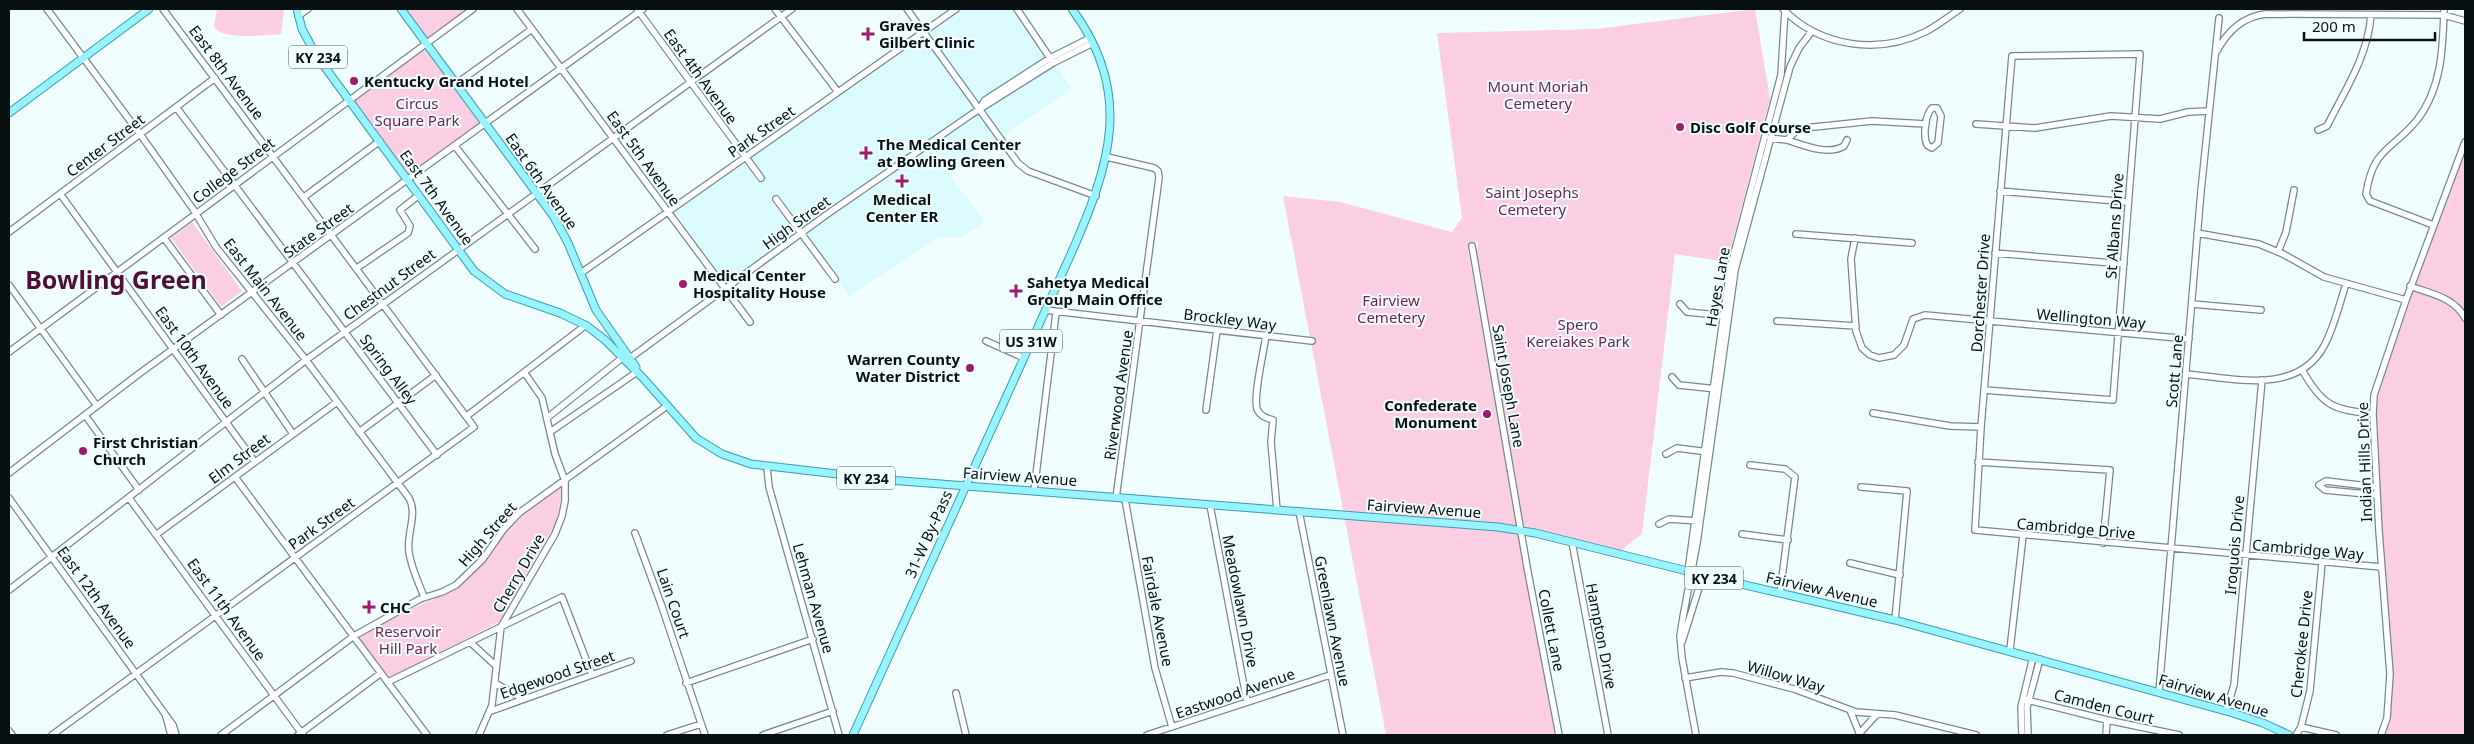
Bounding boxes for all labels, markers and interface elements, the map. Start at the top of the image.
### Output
scale bar [2304,10,2435,42]
place label: Graves Gilbert Clinic [879,15,975,52]
text: 200 m [2312,16,2356,36]
street label: East 8th Avenue [185,21,269,123]
street label: East 4th Avenue [660,24,742,128]
marker: Graves Gilbert Clinic [861,27,875,41]
road number: KY 234 [289,46,347,68]
place label: Kentucky Grand Hotel [364,71,529,91]
marker: Kentucky Grand Hotel [348,75,360,87]
park label: Mount Moriah Cemetery [1488,76,1588,113]
park label: Circus Square Park [374,93,460,130]
street label: Park Street [724,100,799,161]
street label: East 5th Avenue [603,106,685,210]
street label: Center Street [62,109,149,181]
place label: Disc Golf Course [1690,117,1811,137]
marker: Disc Golf Course [1674,121,1686,133]
street label: East 6th Avenue [501,129,583,233]
street label: College Street [188,132,279,208]
place label: The Medical Center at Bowling Green [877,134,1021,171]
street label: East 7th Avenue [396,145,478,249]
marker: The Medical Center at Bowling Green [859,146,873,160]
street label: St Albans Drive [2100,172,2128,280]
marker: Medical Center ER [895,174,909,188]
park label: Saint Josephs Cemetery [1485,182,1579,219]
place label: Medical Center ER [866,189,938,226]
street label: High Street [758,190,834,253]
street label: State Street [279,198,357,262]
street label: Dorchester Drive [1966,233,1994,353]
street label: East Main Avenue [220,234,312,344]
street label: Chestnut Street [339,243,440,324]
street label: Hayes Lane [1700,246,1734,328]
district label: Bowling Green [25,262,207,296]
place label: Medical Center Hospitality House [693,265,826,302]
place label: Sahetya Medical Group Main Office [1027,272,1163,309]
marker: Medical Center Hospitality House [677,278,689,290]
marker: Sahetya Medical Group Main Office [1009,284,1023,298]
park label: Fairview Cemetery [1357,290,1425,327]
street label: East 10th Avenue [151,302,239,412]
street label: Brockley Way [1183,303,1278,335]
street label: Wellington Way [2036,303,2147,333]
park label: Spero Kereiakes Park [1526,314,1630,351]
street label: Saint Joseph Lane [1488,323,1530,449]
street label: Riverwood Avenue [1099,329,1137,461]
street label: Spring Alley [356,330,422,408]
road number: US 31W [1000,330,1062,352]
street label: Scott Lane [2161,334,2187,408]
place label: Warren County Water District [848,349,960,386]
marker: Warren County Water District [964,362,976,374]
place label: Confederate Monument [1384,395,1477,432]
street label: Indian Hills Drive [2352,402,2376,522]
marker: Confederate Monument [1481,408,1493,420]
street label: Elm Street [204,428,274,488]
place label: First Christian Church [93,432,198,469]
marker: First Christian Church [77,445,89,457]
street label: Fairview Avenue [962,462,1078,490]
road number: KY 234 [837,466,895,489]
street label: 31-W By-Pass [900,487,956,581]
street label: Park Street [284,492,359,554]
street label: Fairview Avenue [1366,494,1482,522]
street label: Iroquois Drive [2220,494,2248,596]
street label: High Street [453,497,521,570]
street label: Cambridge Drive [2016,513,2136,543]
street label: Cherry Drive [487,530,549,616]
street label: Meadowlawn Drive [1218,533,1264,669]
street label: Cambridge Way [2251,534,2365,564]
street label: Lehman Avenue [789,541,839,655]
street label: East 12th Avenue [53,542,141,652]
street label: East 11th Avenue [183,554,271,664]
street label: Fairdale Avenue [1137,554,1179,668]
street label: Greenlawn Avenue [1311,554,1355,688]
street label: Lain Court [653,565,695,641]
road number: KY 234 [1685,566,1743,590]
street label: Fairview Avenue [1764,566,1880,612]
street label: Hampton Drive [1582,581,1622,691]
street label: Collett Lane [1534,587,1570,673]
street label: Cherokee Drive [2285,589,2317,699]
place label: CHC [380,597,411,617]
marker: CHC [362,600,376,614]
park label: Reservoir Hill Park [375,621,441,658]
street label: Edgewood Street [497,645,617,703]
street label: Willow Way [1745,655,1827,697]
street label: Eastwood Avenue [1173,663,1297,723]
street label: Fairview Avenue [2156,669,2272,721]
street label: Camden Court [2052,684,2157,728]

